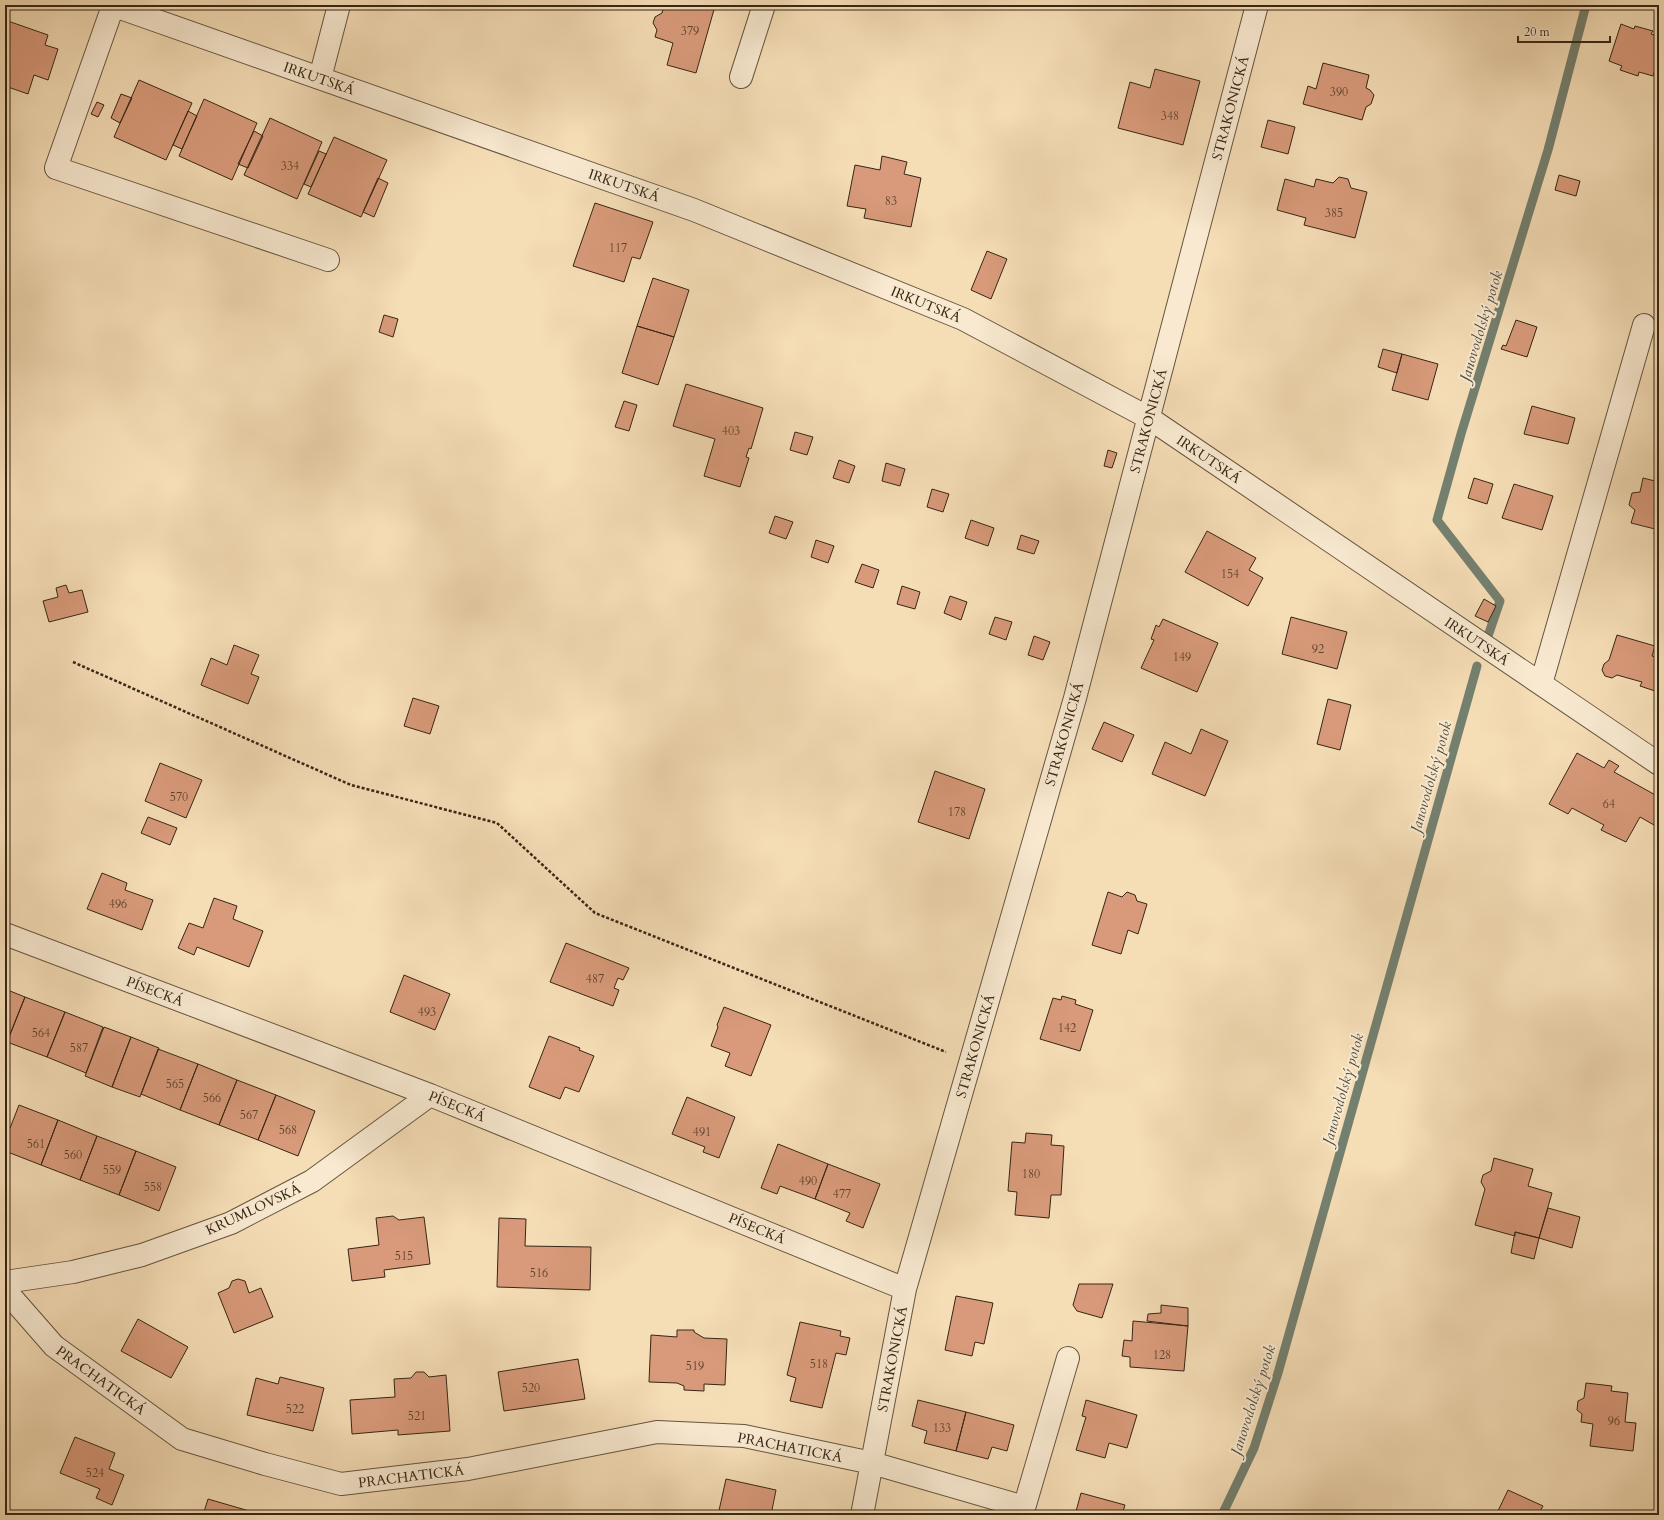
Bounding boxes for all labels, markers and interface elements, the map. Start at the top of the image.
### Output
scale bar [1518,18,1610,44]
house number: 379 [681,23,699,39]
text: 20 m [1524,24,1551,40]
street label: STRAKONICKÁ [1207,54,1254,162]
street label: IRKUTSKÁ [281,57,357,100]
house number: 390 [1330,84,1348,100]
house number: 348 [1161,108,1179,124]
house number: 334 [281,158,299,174]
street label: IRKUTSKÁ [586,164,662,207]
house number: 83 [885,193,897,209]
house number: 385 [1325,205,1343,221]
house number: 117 [609,240,627,256]
water label: Janovodolský potok [1453,268,1508,388]
street label: IRKUTSKÁ [888,282,964,327]
street label: STRAKONICKÁ [1125,367,1172,475]
house number: 403 [722,423,740,439]
street label: IRKUTSKÁ [1173,431,1245,488]
house number: 154 [1221,566,1239,582]
street label: IRKUTSKÁ [1441,613,1513,670]
house number: 92 [1312,641,1324,657]
house number: 149 [1173,649,1191,665]
street label: STRAKONICKÁ [1041,680,1088,788]
water label: Janovodolský potok [1404,719,1457,839]
house number: 570 [170,789,188,805]
house number: 64 [1603,796,1615,812]
house number: 178 [948,804,966,820]
house number: 496 [109,896,127,912]
house number: 487 [586,971,604,987]
street label: PÍSECKÁ [124,972,186,1011]
street label: STRAKONICKÁ [952,992,999,1100]
house number: 493 [418,1004,436,1020]
house number: 142 [1058,1020,1076,1036]
house number: 564 [32,1025,50,1041]
water label: Janovodolský potok [1316,1031,1369,1151]
house number: 587 [70,1040,88,1056]
house number: 565 [166,1076,184,1092]
street label: PÍSECKÁ [426,1086,488,1126]
house number: 566 [203,1090,221,1106]
house number: 567 [240,1107,258,1123]
house number: 568 [279,1122,297,1138]
house number: 491 [693,1124,711,1140]
house number: 561 [27,1136,45,1152]
house number: 560 [64,1147,82,1163]
house number: 559 [103,1162,121,1178]
house number: 180 [1022,1166,1040,1182]
house number: 490 [799,1173,817,1189]
house number: 558 [144,1179,162,1195]
street label: KRUMLOVSKÁ [203,1179,304,1240]
house number: 477 [833,1186,851,1202]
street label: PÍSECKÁ [726,1208,788,1248]
house number: 515 [395,1248,413,1264]
house number: 516 [530,1265,548,1281]
street label: STRAKONICKÁ [873,1305,912,1414]
street label: PRACHATICKÁ [52,1341,149,1419]
water label: Janovodolský potok [1225,1342,1280,1462]
house number: 128 [1153,1347,1171,1363]
house number: 518 [810,1356,828,1372]
house number: 519 [686,1358,704,1374]
house number: 520 [522,1380,540,1396]
house number: 522 [286,1401,304,1417]
house number: 521 [408,1408,426,1424]
house number: 96 [1608,1413,1620,1429]
house number: 133 [933,1420,951,1436]
street label: PRACHATICKÁ [736,1428,844,1467]
street label: PRACHATICKÁ [357,1461,465,1492]
house number: 524 [86,1465,104,1481]

